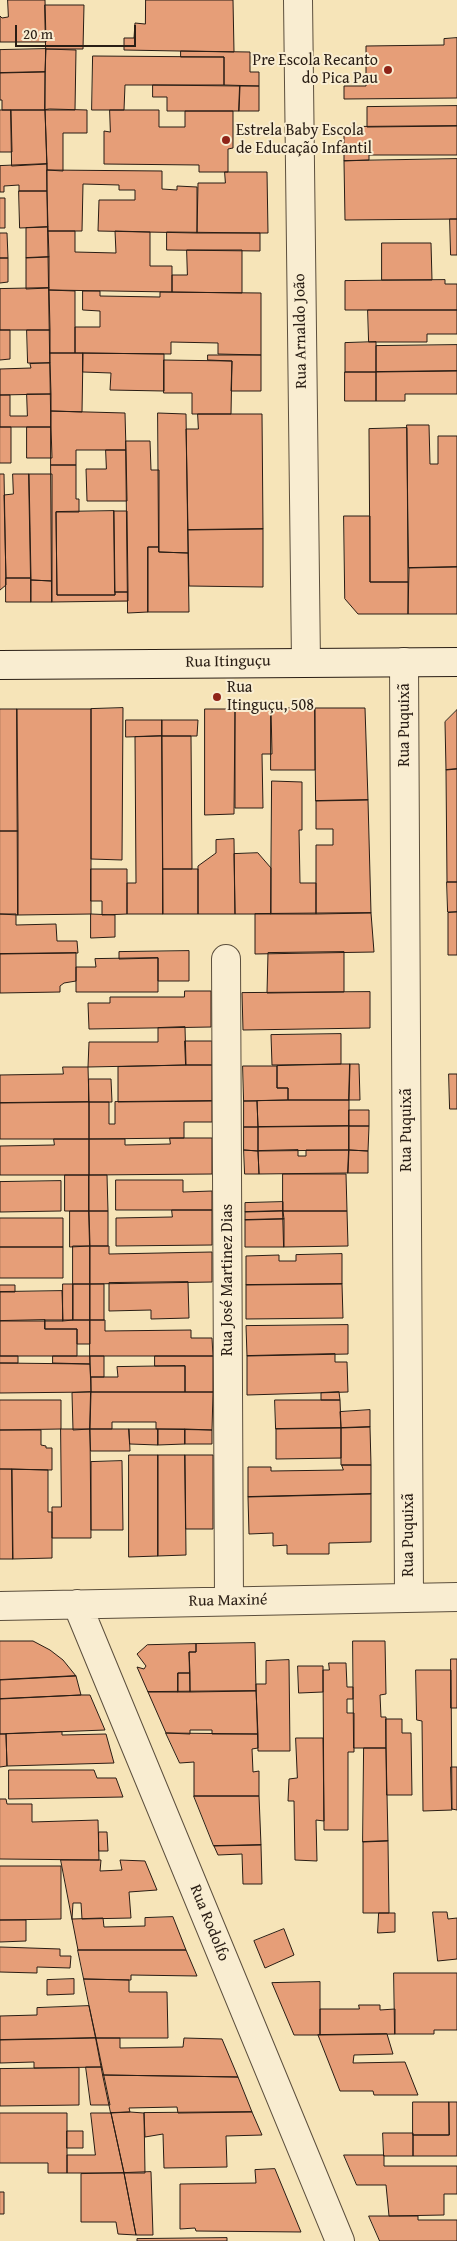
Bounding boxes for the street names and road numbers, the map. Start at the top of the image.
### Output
street label: Rua Arnaldo João [290,273,312,389]
street label: Rua Itinguçu [185,652,271,672]
street label: Rua Puquixã [395,683,415,767]
street label: Rua Puquixã [397,1088,417,1172]
street label: Rua José Martinez Dias [218,1204,238,1356]
street label: Rua Puquixã [399,1493,419,1577]
street label: Rua Maxiné [188,1591,268,1611]
street label: Rua Rodolfo [185,1882,233,1964]

